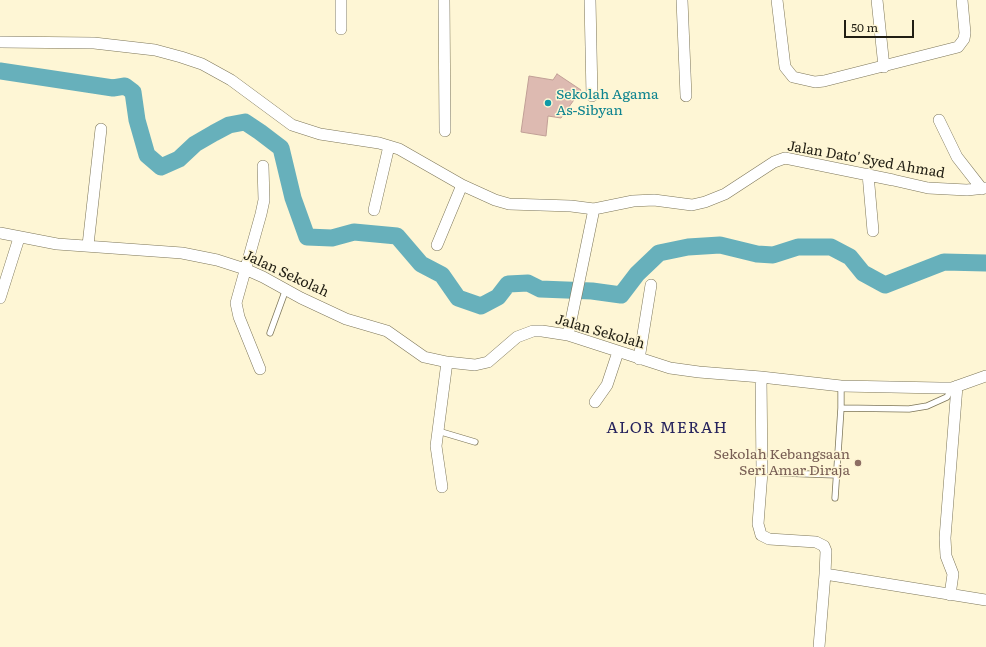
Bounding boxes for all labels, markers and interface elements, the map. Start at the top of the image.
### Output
scale bar [846,12,916,38]
text: 50 m [851,18,878,36]
place label: Sekolah Agama As-Sibyan [556,87,659,120]
marker: Sekolah Agama As-Sibyan [543,98,553,108]
street label: Jalan Dato' Syed Ahmad [786,138,946,182]
street label: Jalan Sekolah [241,247,331,301]
street label: Jalan Sekolah [553,311,647,353]
district label: ALOR MERAH [606,418,728,438]
place label: Sekolah Kebangsaan Seri Amar Diraja [714,447,850,480]
marker: Sekolah Kebangsaan Seri Amar Diraja [853,458,863,468]

